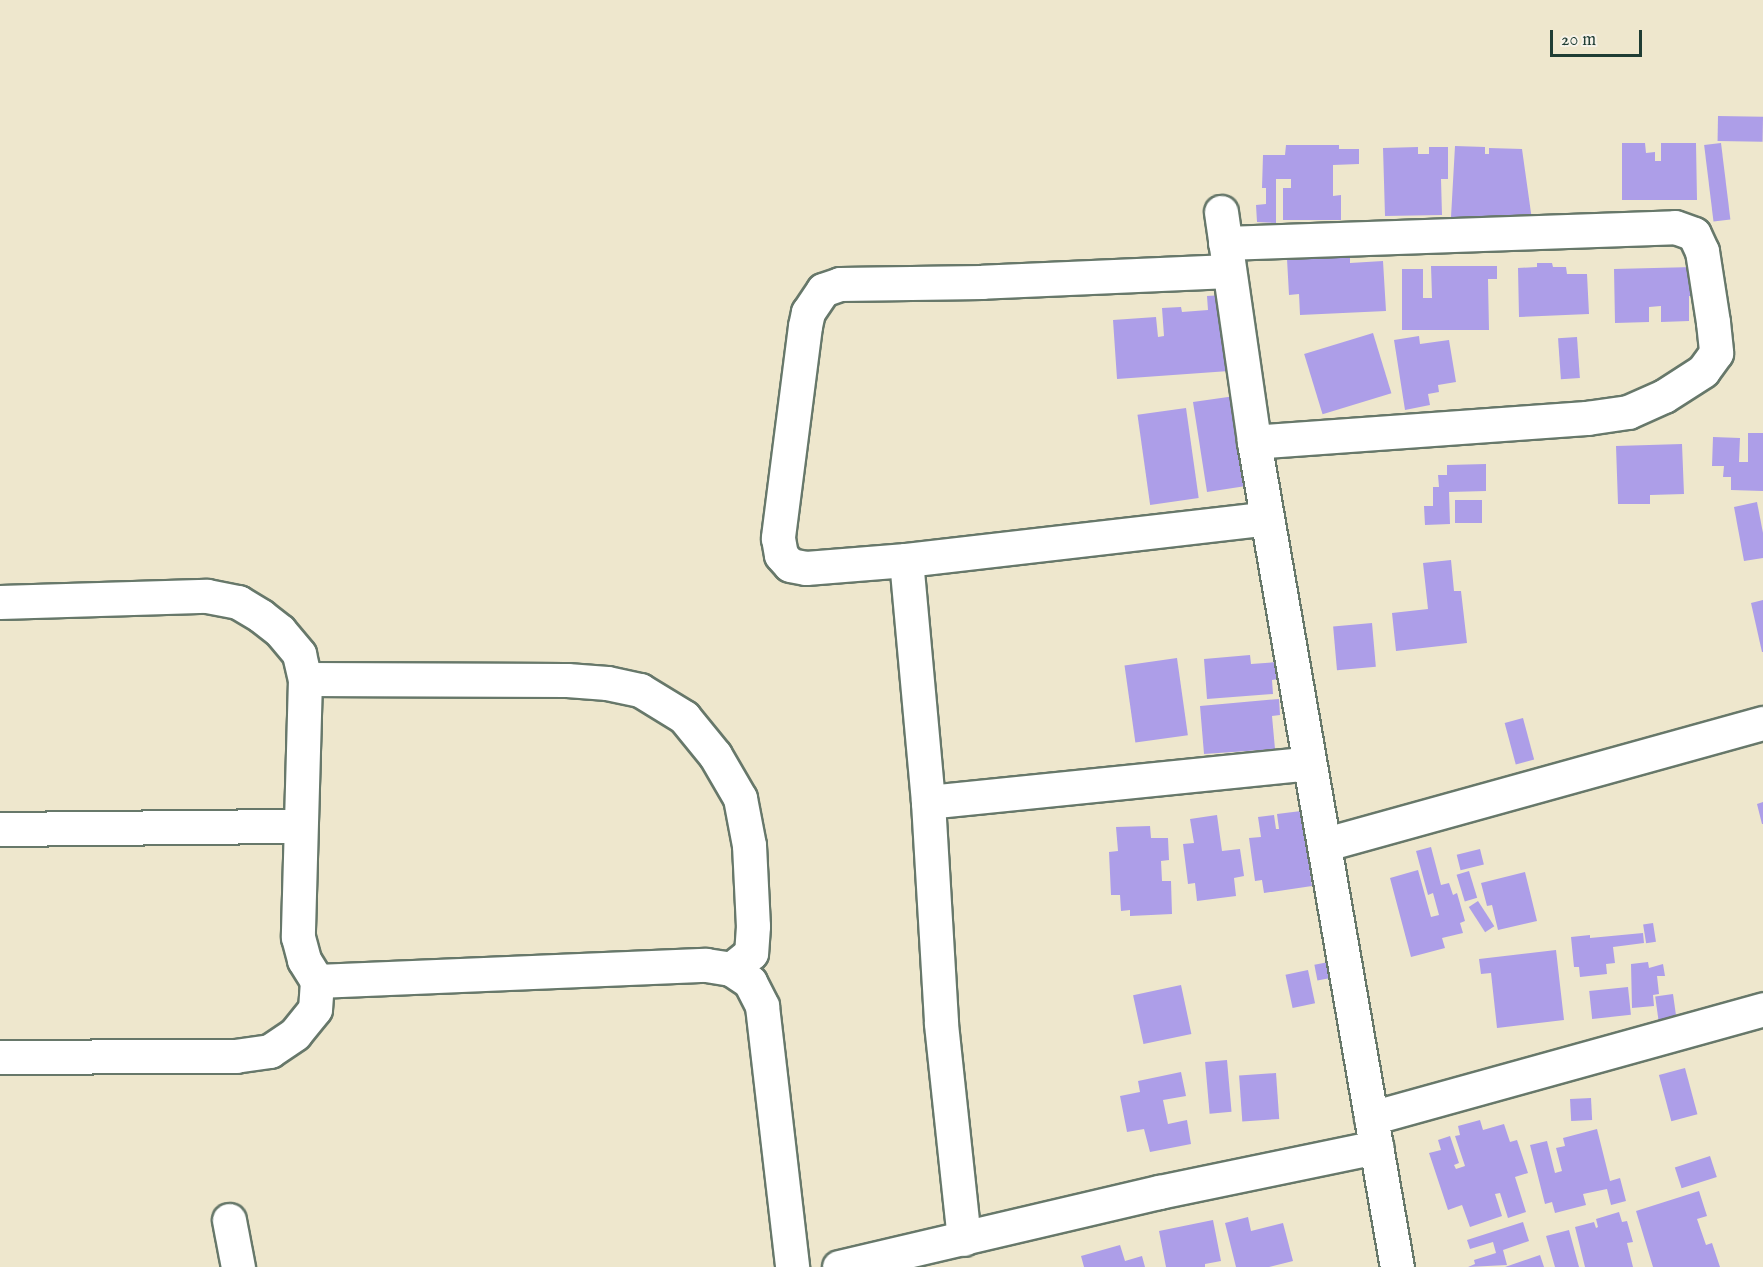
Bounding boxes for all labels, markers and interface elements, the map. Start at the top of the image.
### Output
scale bar [1553,18,1644,56]
text: 20 m [1561,29,1596,52]

